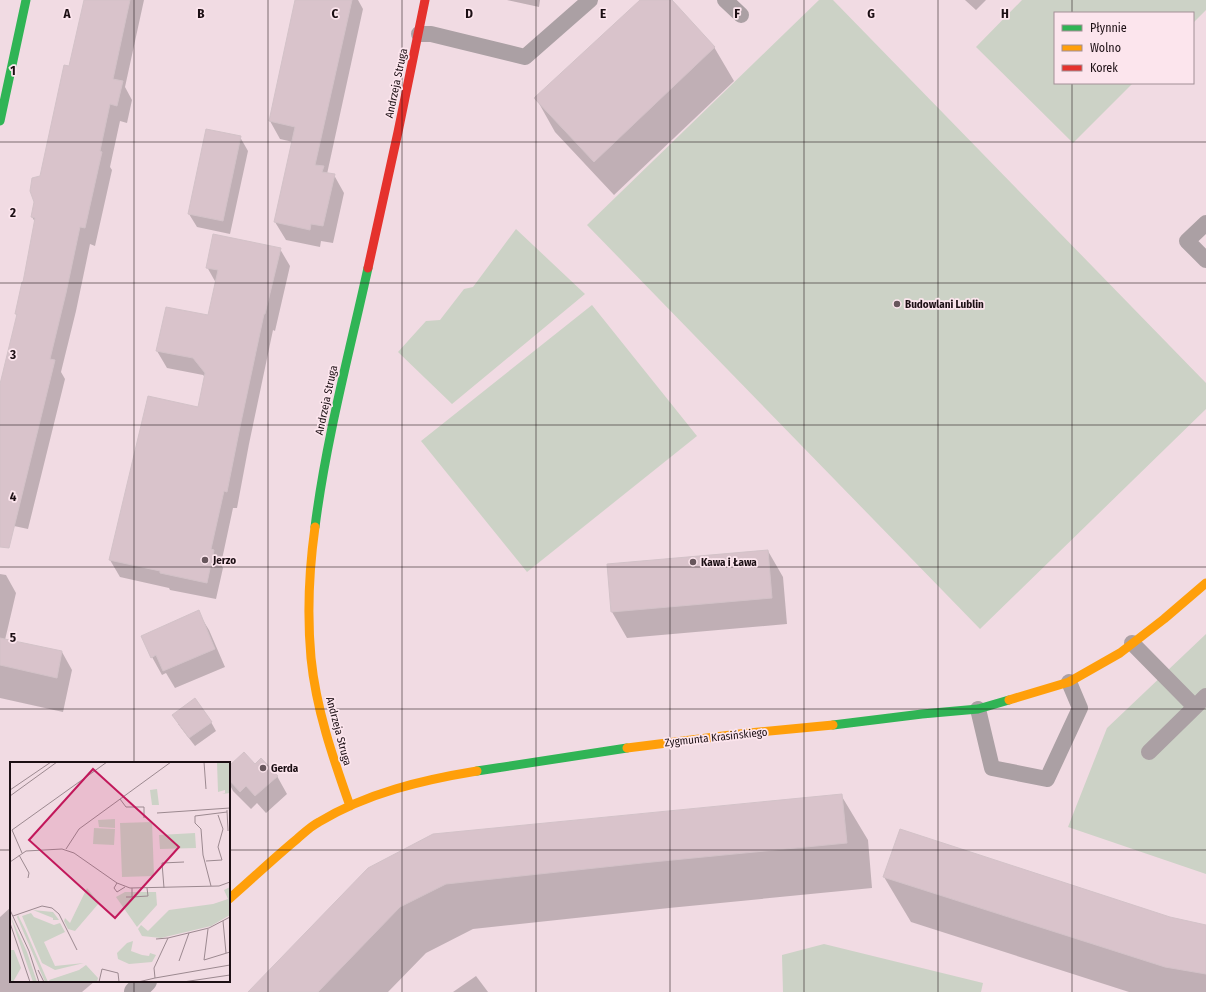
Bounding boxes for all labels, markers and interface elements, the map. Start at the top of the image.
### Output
text: A [62,6,71,21]
text: B [197,6,205,21]
text: C [332,6,339,21]
text: D [465,6,473,21]
text: E [600,6,606,21]
text: F [734,6,740,21]
text: G [867,6,875,21]
text: H [1001,6,1009,21]
legend [1054,12,1194,84]
text: Płynnie [1090,21,1127,35]
text: Wolno [1090,41,1121,55]
street label: Andrzeja Struga [383,47,410,119]
text: Korek [1090,61,1118,75]
text: 1 [10,63,16,78]
text: 2 [9,205,16,220]
place label: Budowlani Lublin [905,298,984,311]
marker: Budowlani Lublin [892,299,902,309]
text: 3 [9,347,16,362]
street label: Andrzeja Struga [313,364,340,436]
text: 4 [10,489,17,504]
place label: Jerzo [212,554,236,567]
marker: Jerzo [200,555,210,565]
place label: Kawa i Ława [701,556,757,569]
marker: Kawa i Ława [688,557,698,567]
text: 5 [10,630,16,645]
street label: Andrzeja Struga [323,695,354,767]
street label: Zygmunta Krasińskiego [664,726,768,749]
inset map [10,762,230,982]
place label: Gerda [271,762,299,775]
marker: Gerda [258,763,268,773]

